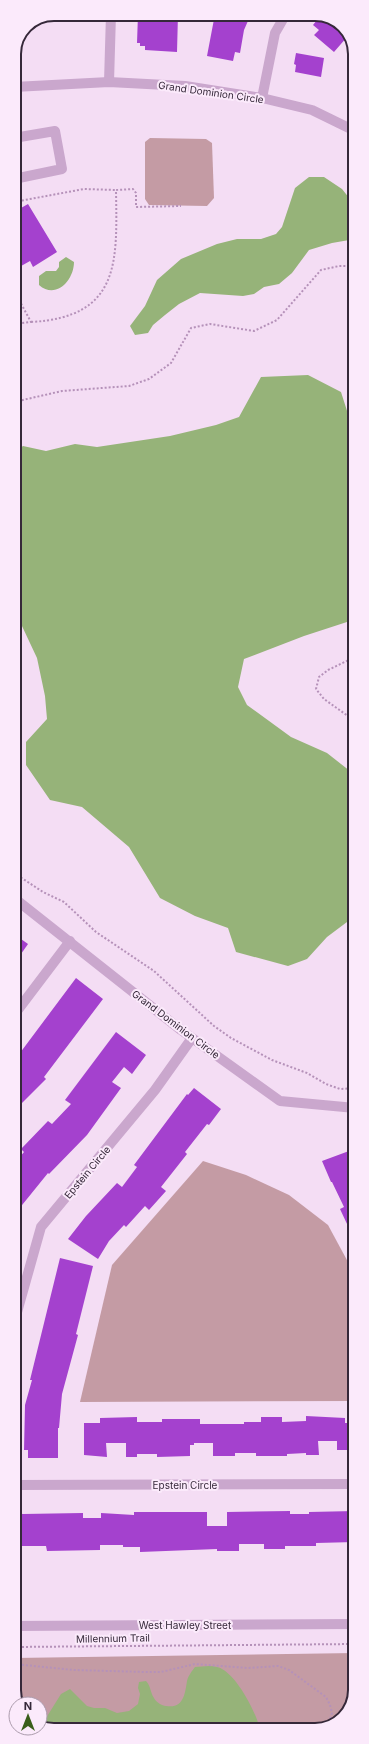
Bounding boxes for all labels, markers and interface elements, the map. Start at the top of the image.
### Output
street label: Grand Dominion Circle [157,79,265,105]
street label: Grand Dominion Circle [130,987,222,1061]
street label: Epstein Circle [62,1143,113,1201]
street label: Epstein Circle [153,1479,218,1491]
street label: West Hawley Street [139,1619,232,1631]
street label: Millennium Trail [76,1631,150,1645]
north arrow [8,1696,48,1736]
text: N [24,1699,32,1713]

